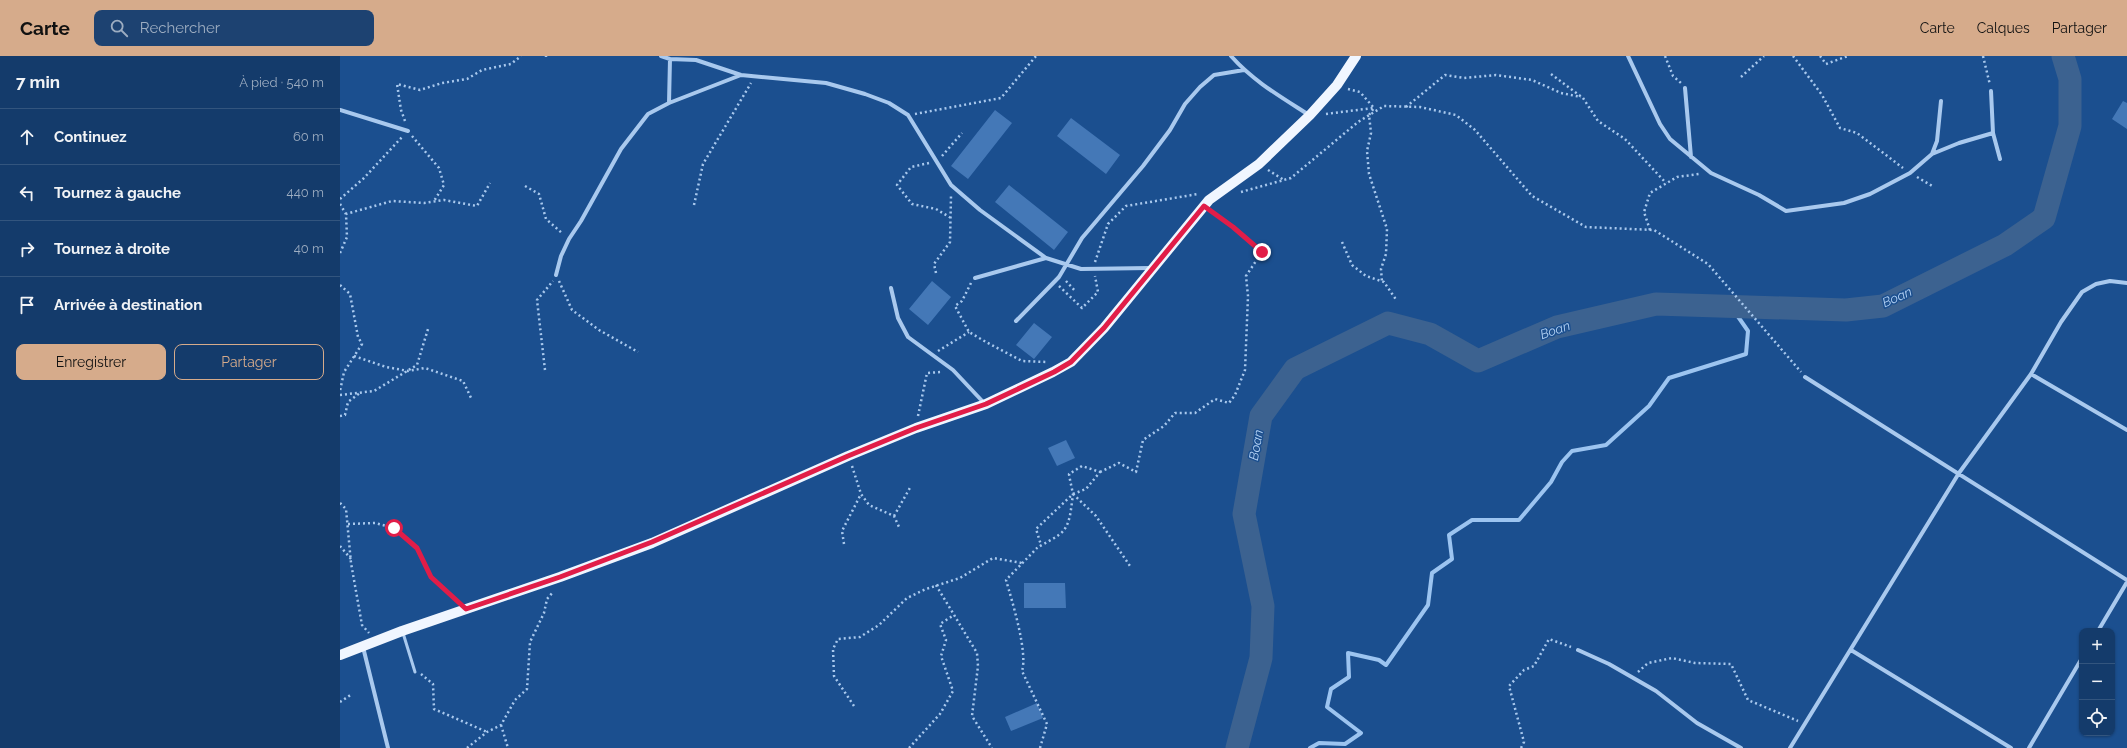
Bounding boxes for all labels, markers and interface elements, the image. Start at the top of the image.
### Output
search box [94,10,374,46]
text: Carte [20,17,70,39]
icon: search [108,17,130,39]
text: Rechercher [140,19,220,37]
text: Carte [1920,20,1955,36]
text: Calques [1977,20,2030,36]
text: Partager [2052,20,2107,36]
text: 7 min [16,72,60,92]
text: À pied · 540 m [239,75,324,90]
icon: ahead [16,126,38,148]
text: Continuez [54,128,127,146]
text: 60 m [293,129,324,144]
icon: left [16,182,38,204]
text: Tournez à gauche [54,184,181,202]
text: 440 m [287,185,324,200]
icon: right [16,238,38,260]
text: Tournez à droite [54,240,170,258]
text: 40 m [294,241,324,256]
route end [1253,243,1271,261]
water label: Boan [1880,284,1914,310]
icon: arrive [16,294,38,316]
text: Arrivée à destination [54,296,202,314]
water label: Boan [1538,318,1572,342]
button: Enregistrer [16,344,166,380]
button: Partager [174,344,324,380]
water label: Boan [1246,429,1266,461]
route start [385,519,403,537]
map controls [2079,628,2115,736]
button: + [2079,628,2115,664]
button: − [2079,664,2115,700]
button: locate [2079,700,2115,736]

